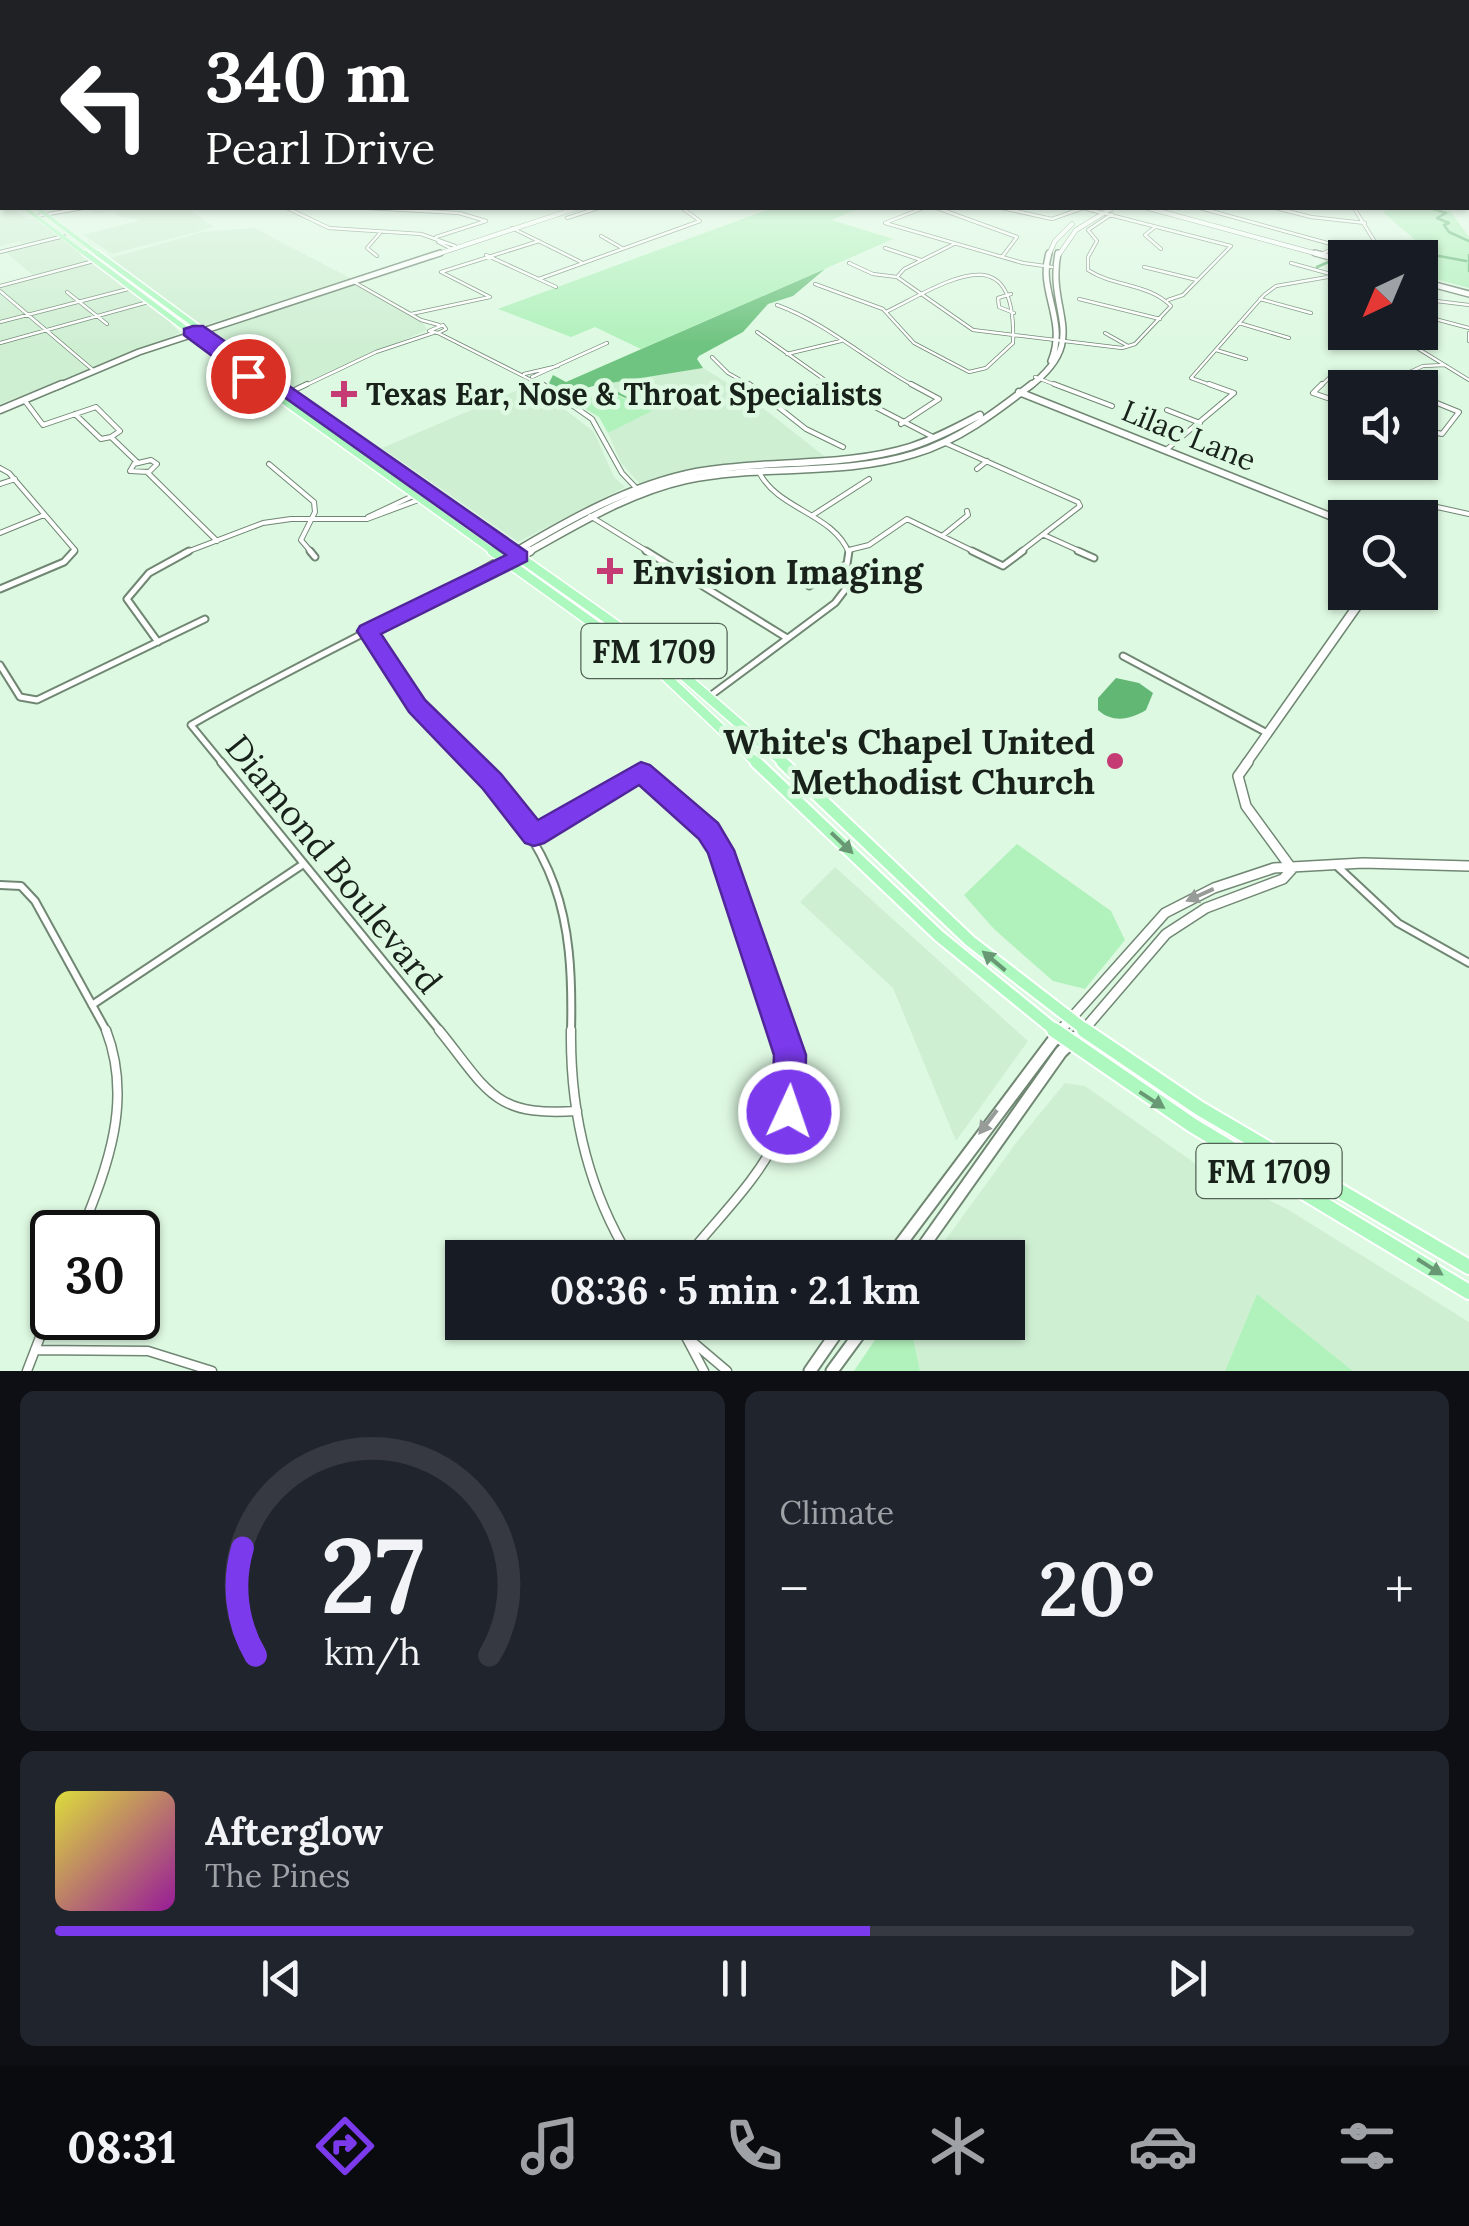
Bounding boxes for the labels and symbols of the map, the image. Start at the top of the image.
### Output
north arrow [1328,240,1438,350]
pin [206,334,291,419]
place label: Texas Ear, Nose & Throat Specialists [366,375,882,413]
marker: Texas Ear, Nose & Throat Specialists [331,381,357,407]
street label: Lilac Lane [1116,391,1262,479]
place label: Envision Imaging [632,549,924,594]
marker: Envision Imaging [597,558,623,584]
road number: FM 1709 [582,624,726,678]
place label: White's Chapel United Methodist Church [723,719,1095,804]
street label: Diamond Boulevard [216,726,452,1002]
marker: White's Chapel United Methodist Church [1104,750,1126,772]
one-way arrow [830,831,854,854]
one-way arrow [1185,887,1215,903]
one-way arrow [982,951,1007,972]
position arrow [737,1060,841,1164]
one-way arrow [1138,1090,1165,1108]
one-way arrow [978,1109,999,1135]
road number: FM 1709 [1196,1144,1342,1198]
speed limit sign: 30 [30,1210,160,1340]
one-way arrow [1416,1258,1444,1276]

